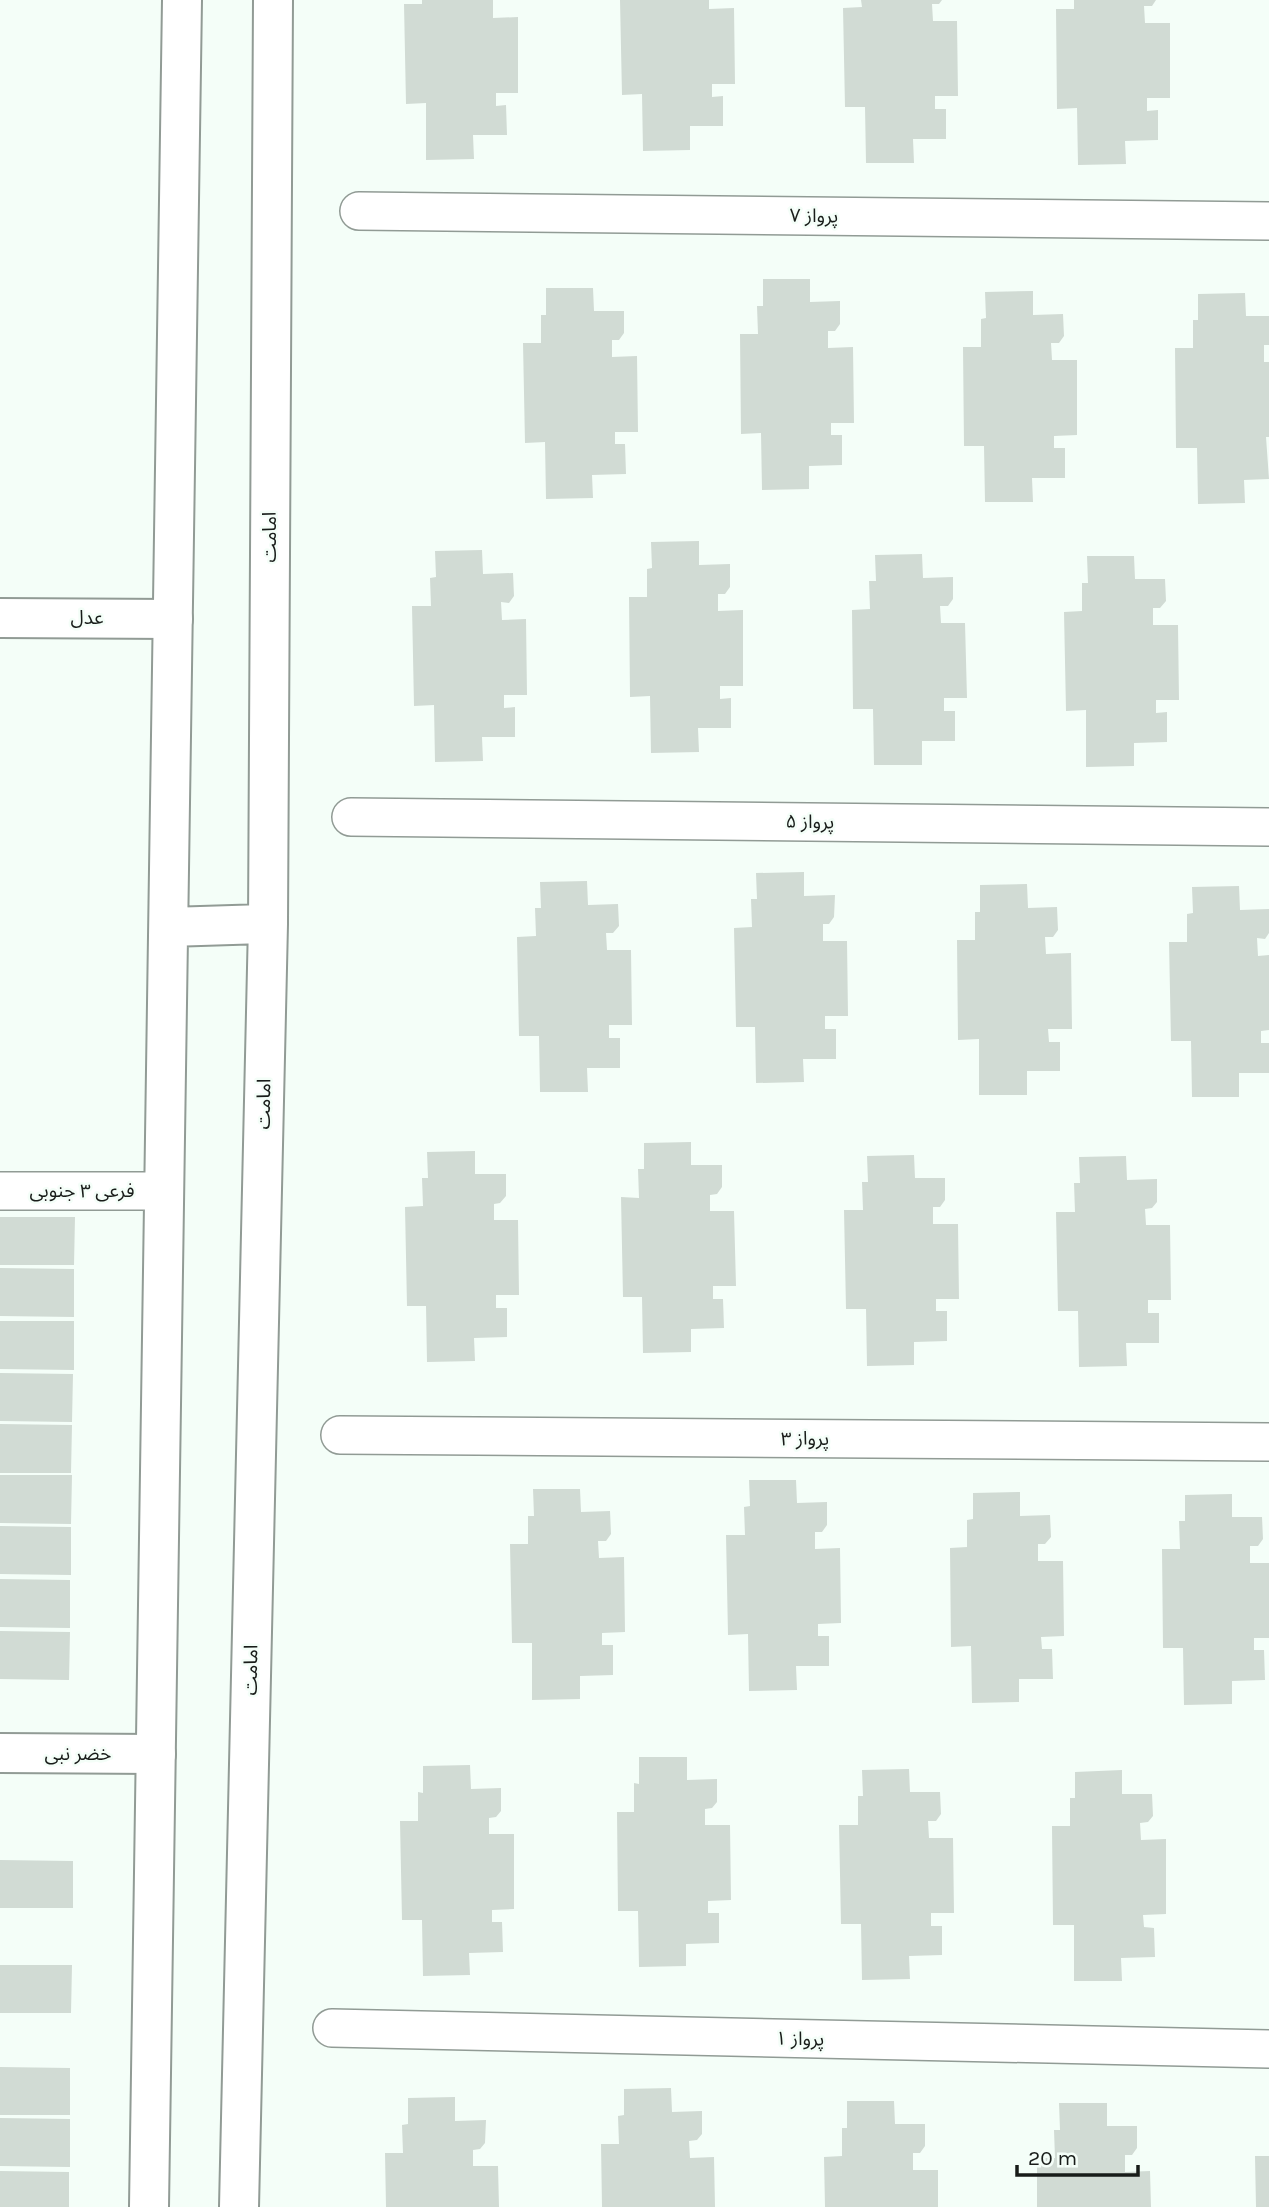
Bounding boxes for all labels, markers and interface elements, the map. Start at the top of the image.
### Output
street label: پرواز ۷ [789,205,838,229]
street label: امامت [259,512,281,562]
street label: عدل [71,607,103,629]
street label: پرواز ۵ [785,811,834,835]
street label: امامت [253,1078,275,1130]
street label: فرعی ۳ جنوبی [30,1180,134,1202]
street label: پرواز ۳ [781,1428,829,1451]
street label: امامت [240,1644,262,1696]
street label: خضر نبی [45,1743,111,1765]
street label: پرواز ۱ [775,2028,824,2052]
scale bar [1017,2134,1138,2178]
text: 20 m [1028,2146,1077,2170]

